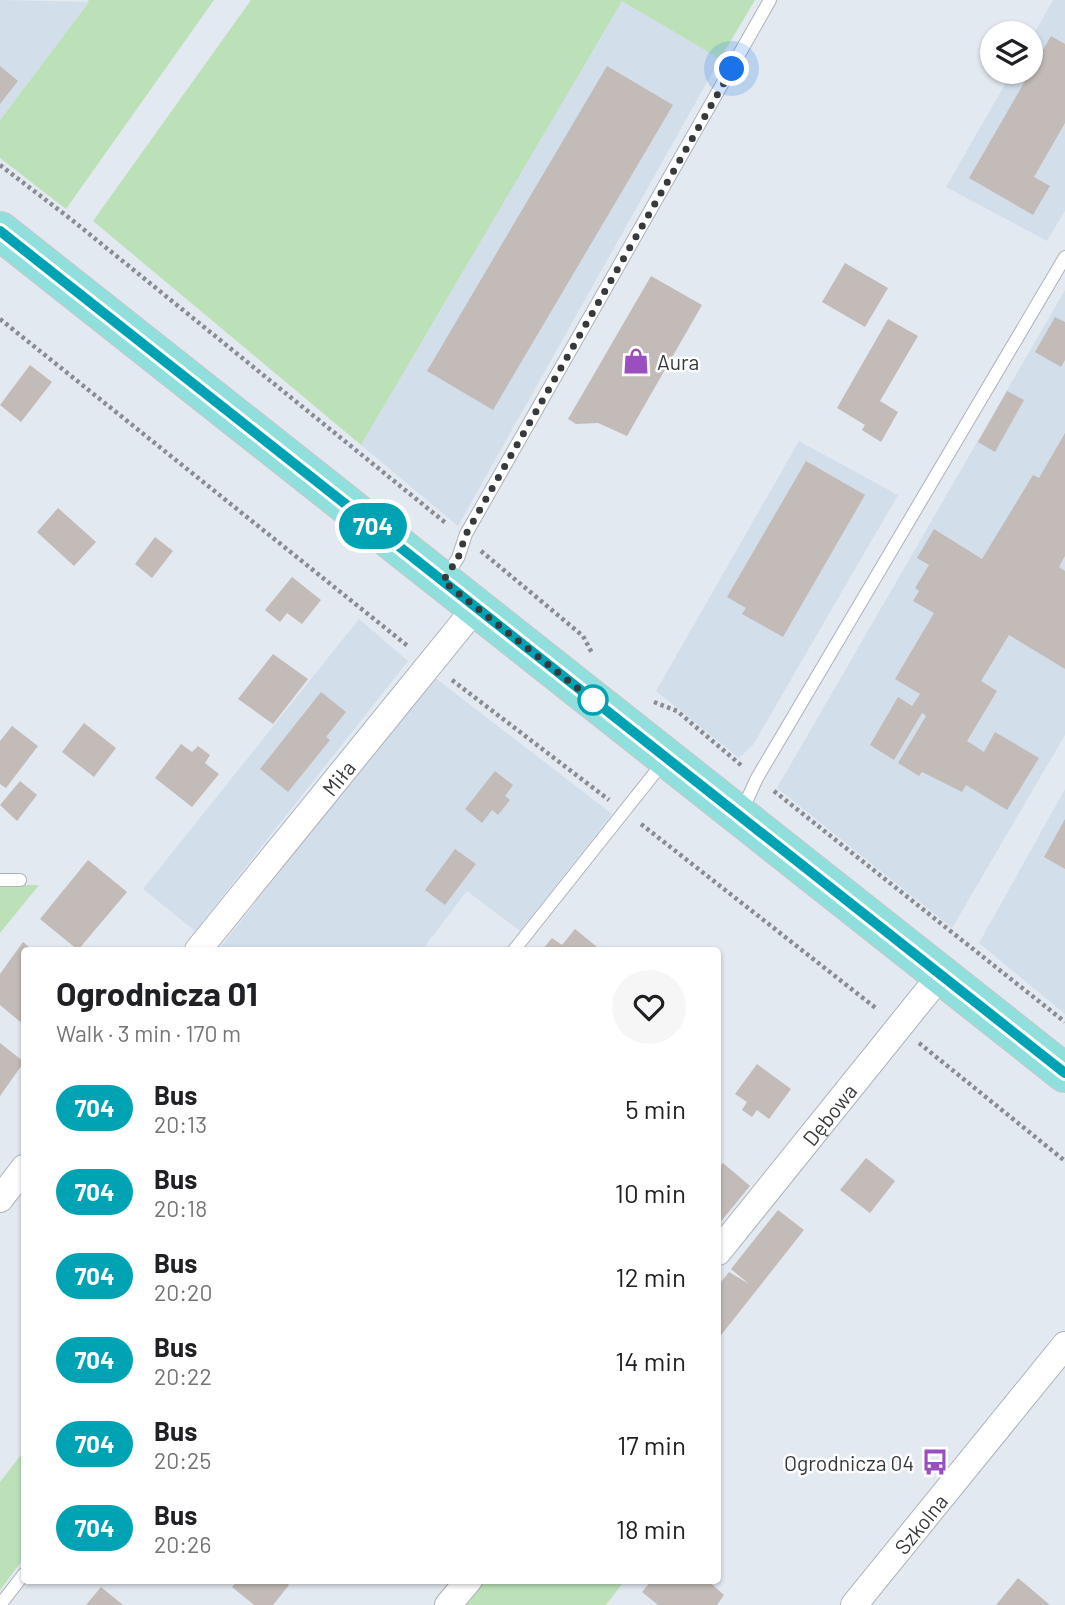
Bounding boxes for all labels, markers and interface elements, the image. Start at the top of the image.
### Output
map controls [980,21,1043,84]
button: layers [980,21,1043,84]
your location [714,51,749,86]
shop icon: Aura [621,346,651,376]
place label: Aura [657,349,699,374]
line badge: 704 [333,503,413,549]
text: 704 [353,511,393,540]
unlabelled marker [578,685,608,715]
street label: Miła [316,755,360,800]
button: heart [612,970,686,1044]
text: Ogrodnicza 01 [56,973,258,1013]
text: Walk · 3 min · 170 m [56,1019,241,1047]
street label: Dębowa [797,1078,861,1150]
text: Bus [154,1079,197,1110]
text: 704 [74,1093,115,1122]
text: 5 min [625,1093,686,1124]
text: 20:13 [154,1110,207,1138]
text: Bus [154,1163,197,1194]
text: 704 [74,1177,115,1206]
text: 10 min [615,1177,686,1208]
text: 20:18 [154,1194,207,1222]
text: Bus [154,1247,197,1278]
text: 704 [74,1261,115,1290]
text: 12 min [616,1261,686,1292]
text: 20:20 [154,1278,212,1306]
text: Bus [154,1331,197,1362]
text: 704 [74,1345,115,1374]
text: 14 min [615,1345,686,1376]
text: 20:22 [154,1362,212,1390]
text: Bus [154,1415,197,1446]
text: 704 [74,1429,115,1458]
text: 17 min [617,1429,686,1460]
text: 20:25 [154,1446,211,1474]
bus stop icon: Ogrodnicza 04 [920,1447,950,1477]
place label: Ogrodnicza 04 [784,1450,914,1475]
street label: Szkolna [888,1488,952,1559]
text: Bus [154,1499,197,1530]
text: 704 [74,1513,115,1542]
text: 18 min [616,1513,686,1544]
text: 20:26 [154,1530,211,1558]

